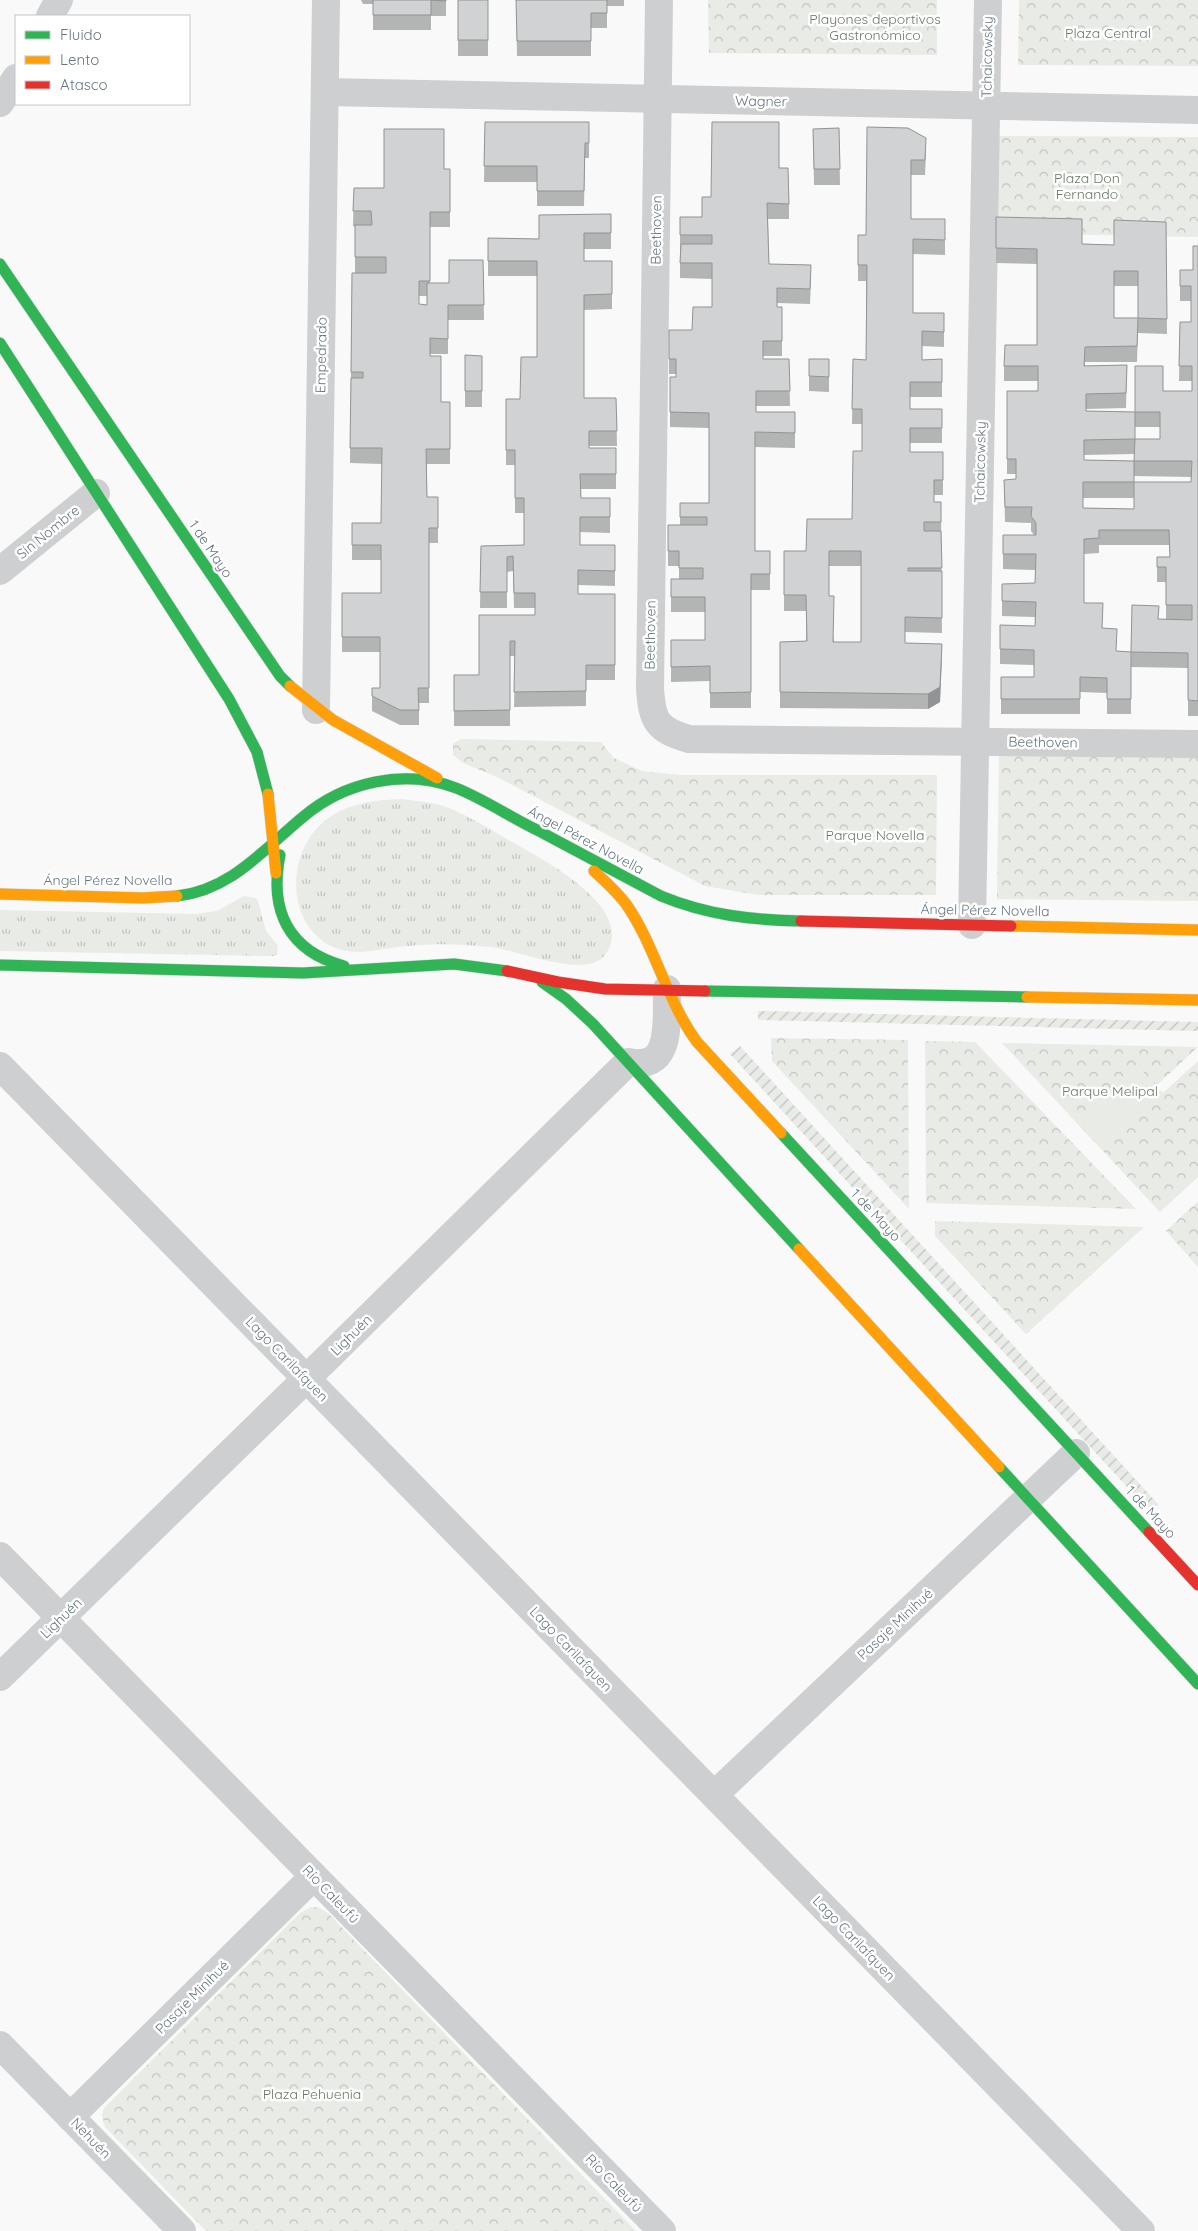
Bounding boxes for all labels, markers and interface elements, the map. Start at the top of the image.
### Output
park label: Playones deportivos Gastronómico [809,10,941,44]
legend [15,15,190,105]
street label: Tchaicowsky [977,16,997,98]
park label: Plaza Central [1065,24,1151,42]
text: Fluido [60,25,102,44]
text: Lento [60,50,99,69]
text: Atasco [60,75,108,94]
street label: Wagner [735,92,788,110]
park label: Plaza Don Fernando [1054,169,1120,203]
street label: Beethoven [646,195,666,265]
street label: Empedrado [311,317,331,393]
street label: Tchaicowsky [970,421,990,503]
street label: Sin Nombre [13,501,83,563]
street label: 1 de Mayo [185,517,237,581]
street label: Beethoven [640,600,660,670]
street label: Beethoven [1008,732,1078,752]
street label: Ángel Pérez Novella [525,802,647,878]
park label: Parque Novella [826,826,924,844]
street label: Ángel Pérez Novella [44,871,172,889]
street label: Ángel Pérez Novella [920,900,1050,920]
park label: Parque Melipal [1062,1082,1158,1100]
street label: 1 de Mayo [847,1185,905,1245]
street label: Lighuén [327,1311,375,1359]
street label: Lago Carilafquen [242,1313,332,1405]
street label: 1 de Mayo [1122,1482,1180,1542]
street label: Pasaje Minihué [853,1584,937,1664]
street label: Lighuén [36,1594,86,1642]
street label: Lago Carilafquen [526,1603,616,1695]
street label: Río Caleufú [299,1861,363,1927]
street label: Lago Carilafquen [809,1892,899,1984]
street label: Pasaje Minihué [151,1956,233,2038]
park label: Plaza Pehuenia [263,2085,361,2103]
street label: Nehuén [67,2114,115,2162]
street label: Río Caleufú [582,2150,646,2216]

